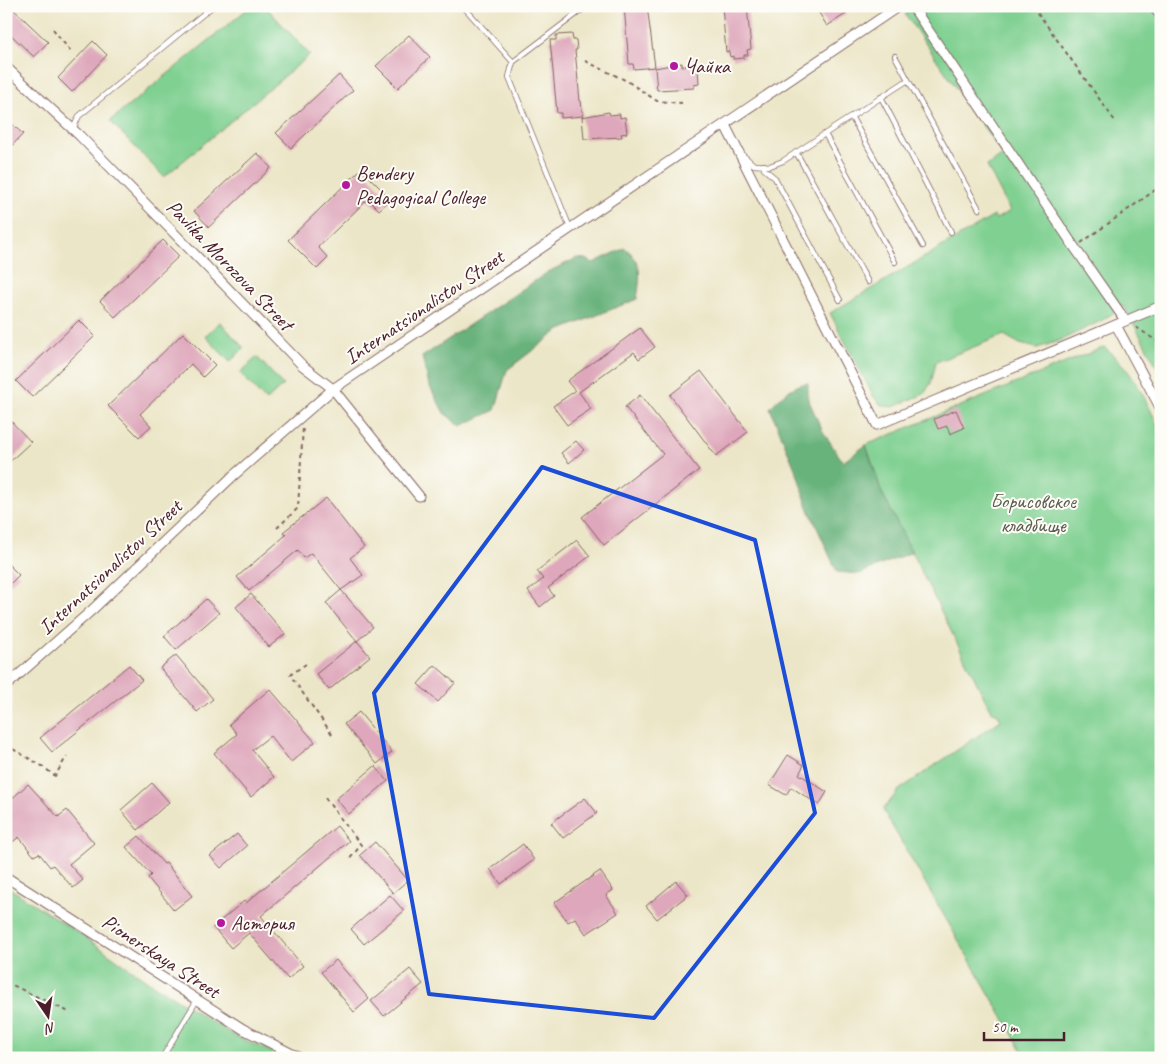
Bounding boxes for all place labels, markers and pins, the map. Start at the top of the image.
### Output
place label: Чайка [684,53,732,79]
marker: Чайка [668,60,680,72]
place label: Bendery Pedagogical College [356,160,486,210]
marker: Bendery Pedagogical College [340,179,352,191]
place label: Астория [231,910,296,936]
marker: Астория [215,917,227,929]

